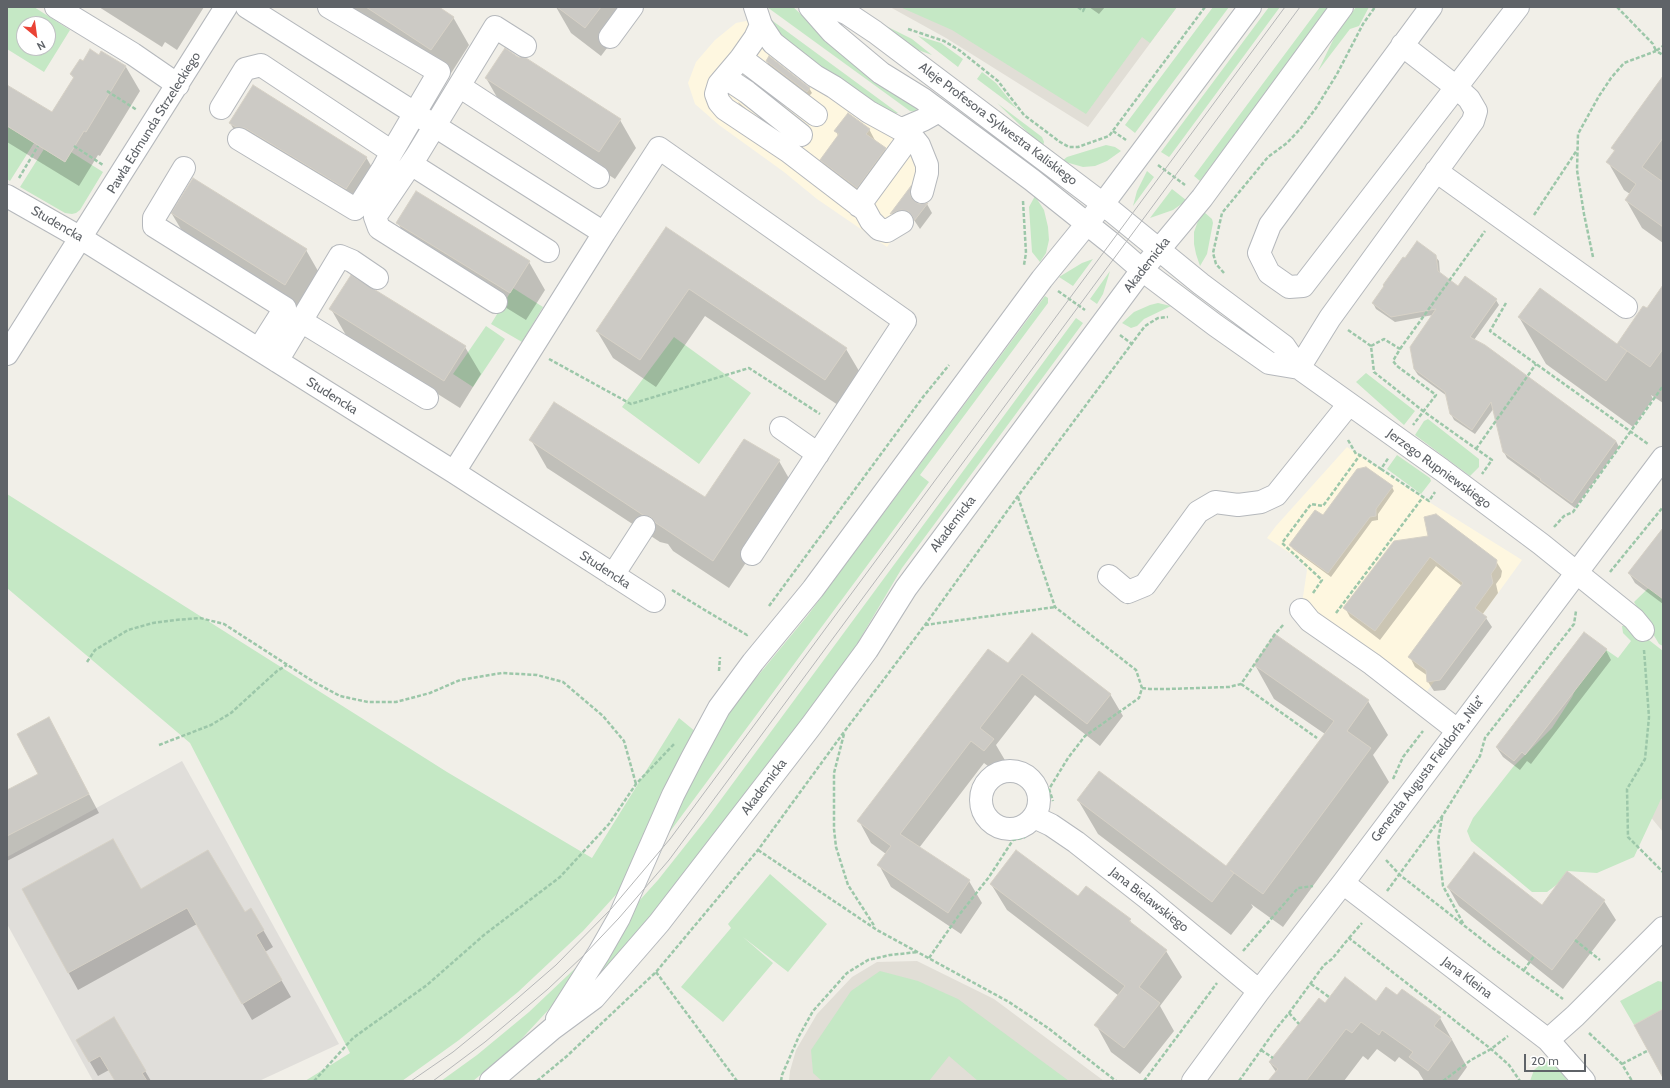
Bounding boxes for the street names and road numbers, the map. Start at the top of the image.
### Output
street label: Pawła Edmunda Strzeleckiego [104,49,204,197]
street label: Aleje Profesora Sylwestra Kaliskiego [916,59,1080,189]
street label: Studencka [28,203,86,245]
street label: Akademicka [1121,234,1173,296]
street label: Studencka [303,374,361,418]
street label: Jerzego Rupniewskiego [1384,426,1494,512]
street label: Akademicka [927,493,979,555]
street label: Studencka [577,548,633,592]
street label: Generała Augusta Fieldorfa „Nila” [1368,693,1488,845]
street label: Akademicka [738,756,790,818]
street label: Jana Bielawskiego [1106,864,1192,936]
street label: Jana Kleina [1439,954,1495,1002]

